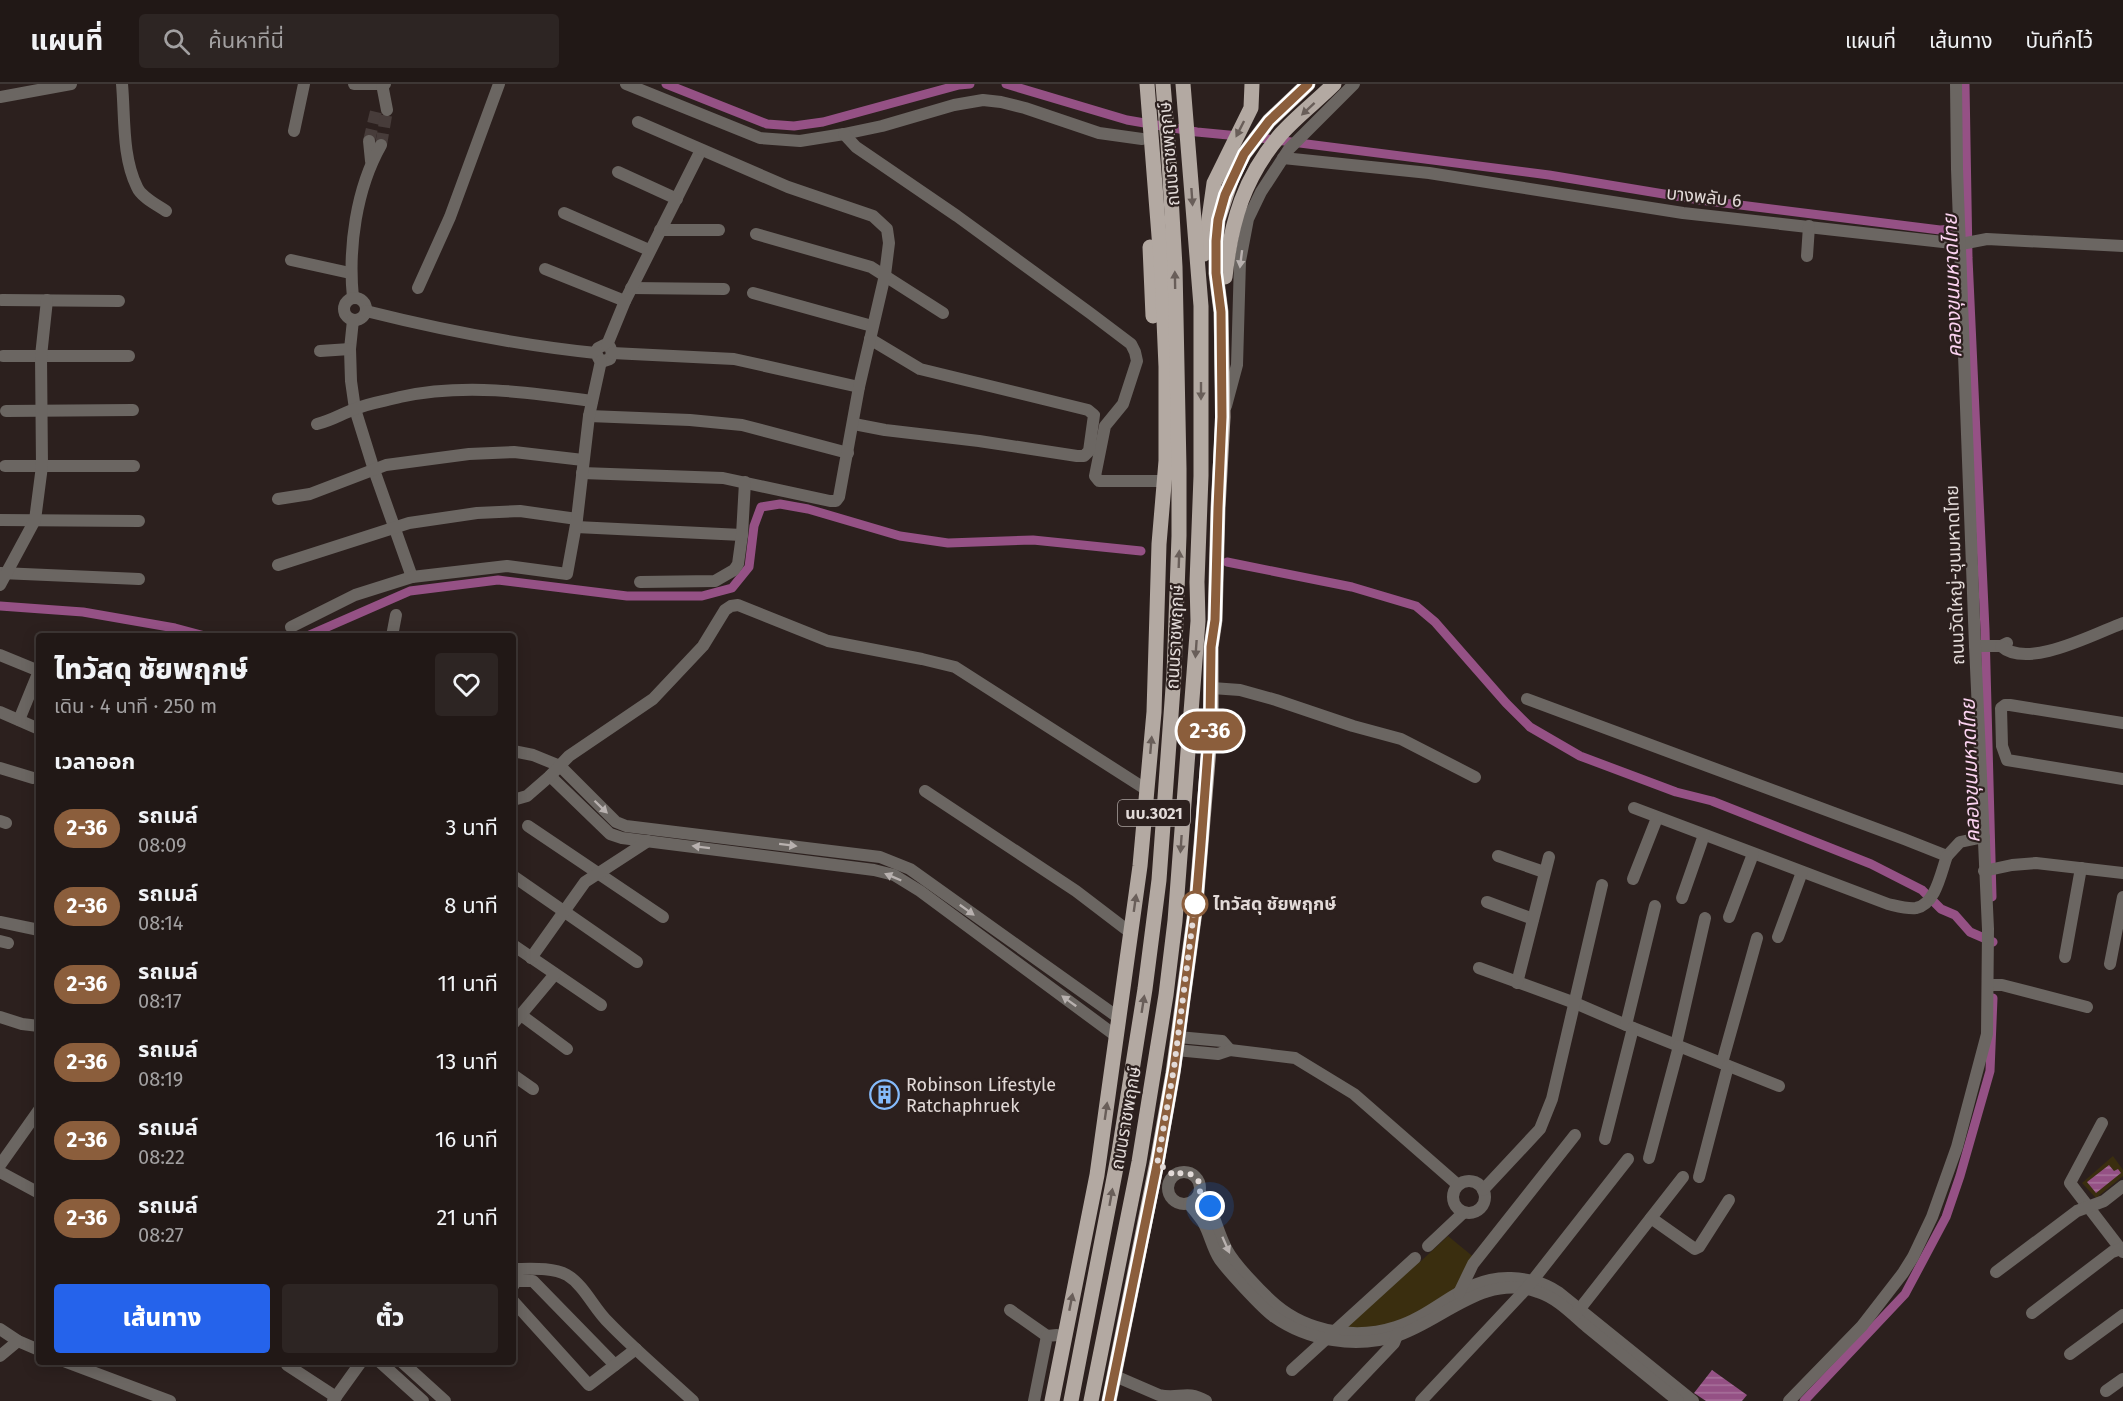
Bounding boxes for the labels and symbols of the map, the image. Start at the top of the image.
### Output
street label: ถนนราชพฤกษ์ [1153,101,1185,207]
one-way arrow [1301,102,1316,116]
one-way arrow [1236,120,1246,138]
street label: บางพลับ 6 [1665,182,1743,212]
one-way arrow [1187,187,1197,206]
water label: คลองขุนมหาดไทย [1937,212,1968,358]
one-way arrow [1236,249,1246,268]
one-way arrow [1170,270,1180,289]
one-way arrow [1196,382,1206,401]
street label: ถนนวัดใหญ่-ขุนมหาดไทย [1941,485,1969,665]
one-way arrow [1174,549,1183,568]
street label: ถนนราชพฤกษ์ [1161,584,1189,690]
one-way arrow [1191,640,1200,659]
water label: คลองขุนมหาดไทย [1955,697,1986,843]
line badge: 2-36 [1168,712,1252,750]
one-way arrow [1146,735,1156,754]
one-way arrow [594,800,609,814]
road number: นบ.3021 [1118,800,1190,826]
one-way arrow [1176,834,1186,853]
one-way arrow [779,841,798,850]
one-way arrow [691,843,710,852]
one-way arrow [884,872,902,882]
marker: ไทวัสดุ ชัยพฤกษ์ [1182,891,1208,917]
place label: ไทวัสดุ ชัยพฤกษ์ [1213,893,1336,915]
one-way arrow [1131,894,1140,913]
one-way arrow [959,904,975,916]
one-way arrow [1138,995,1147,1014]
one-way arrow [1062,996,1077,1008]
street label: ถนนราชพฤกษ์ [1106,1065,1146,1171]
place label: Robinson Lifestyle Ratchaphruek [906,1074,1056,1117]
building icon: Robinson Lifestyle Ratchaphruek [869,1079,901,1111]
one-way arrow [1101,1101,1111,1120]
one-way arrow [1107,1187,1116,1206]
your location [1195,1191,1225,1221]
one-way arrow [1221,1237,1230,1254]
one-way arrow [1067,1293,1076,1312]

